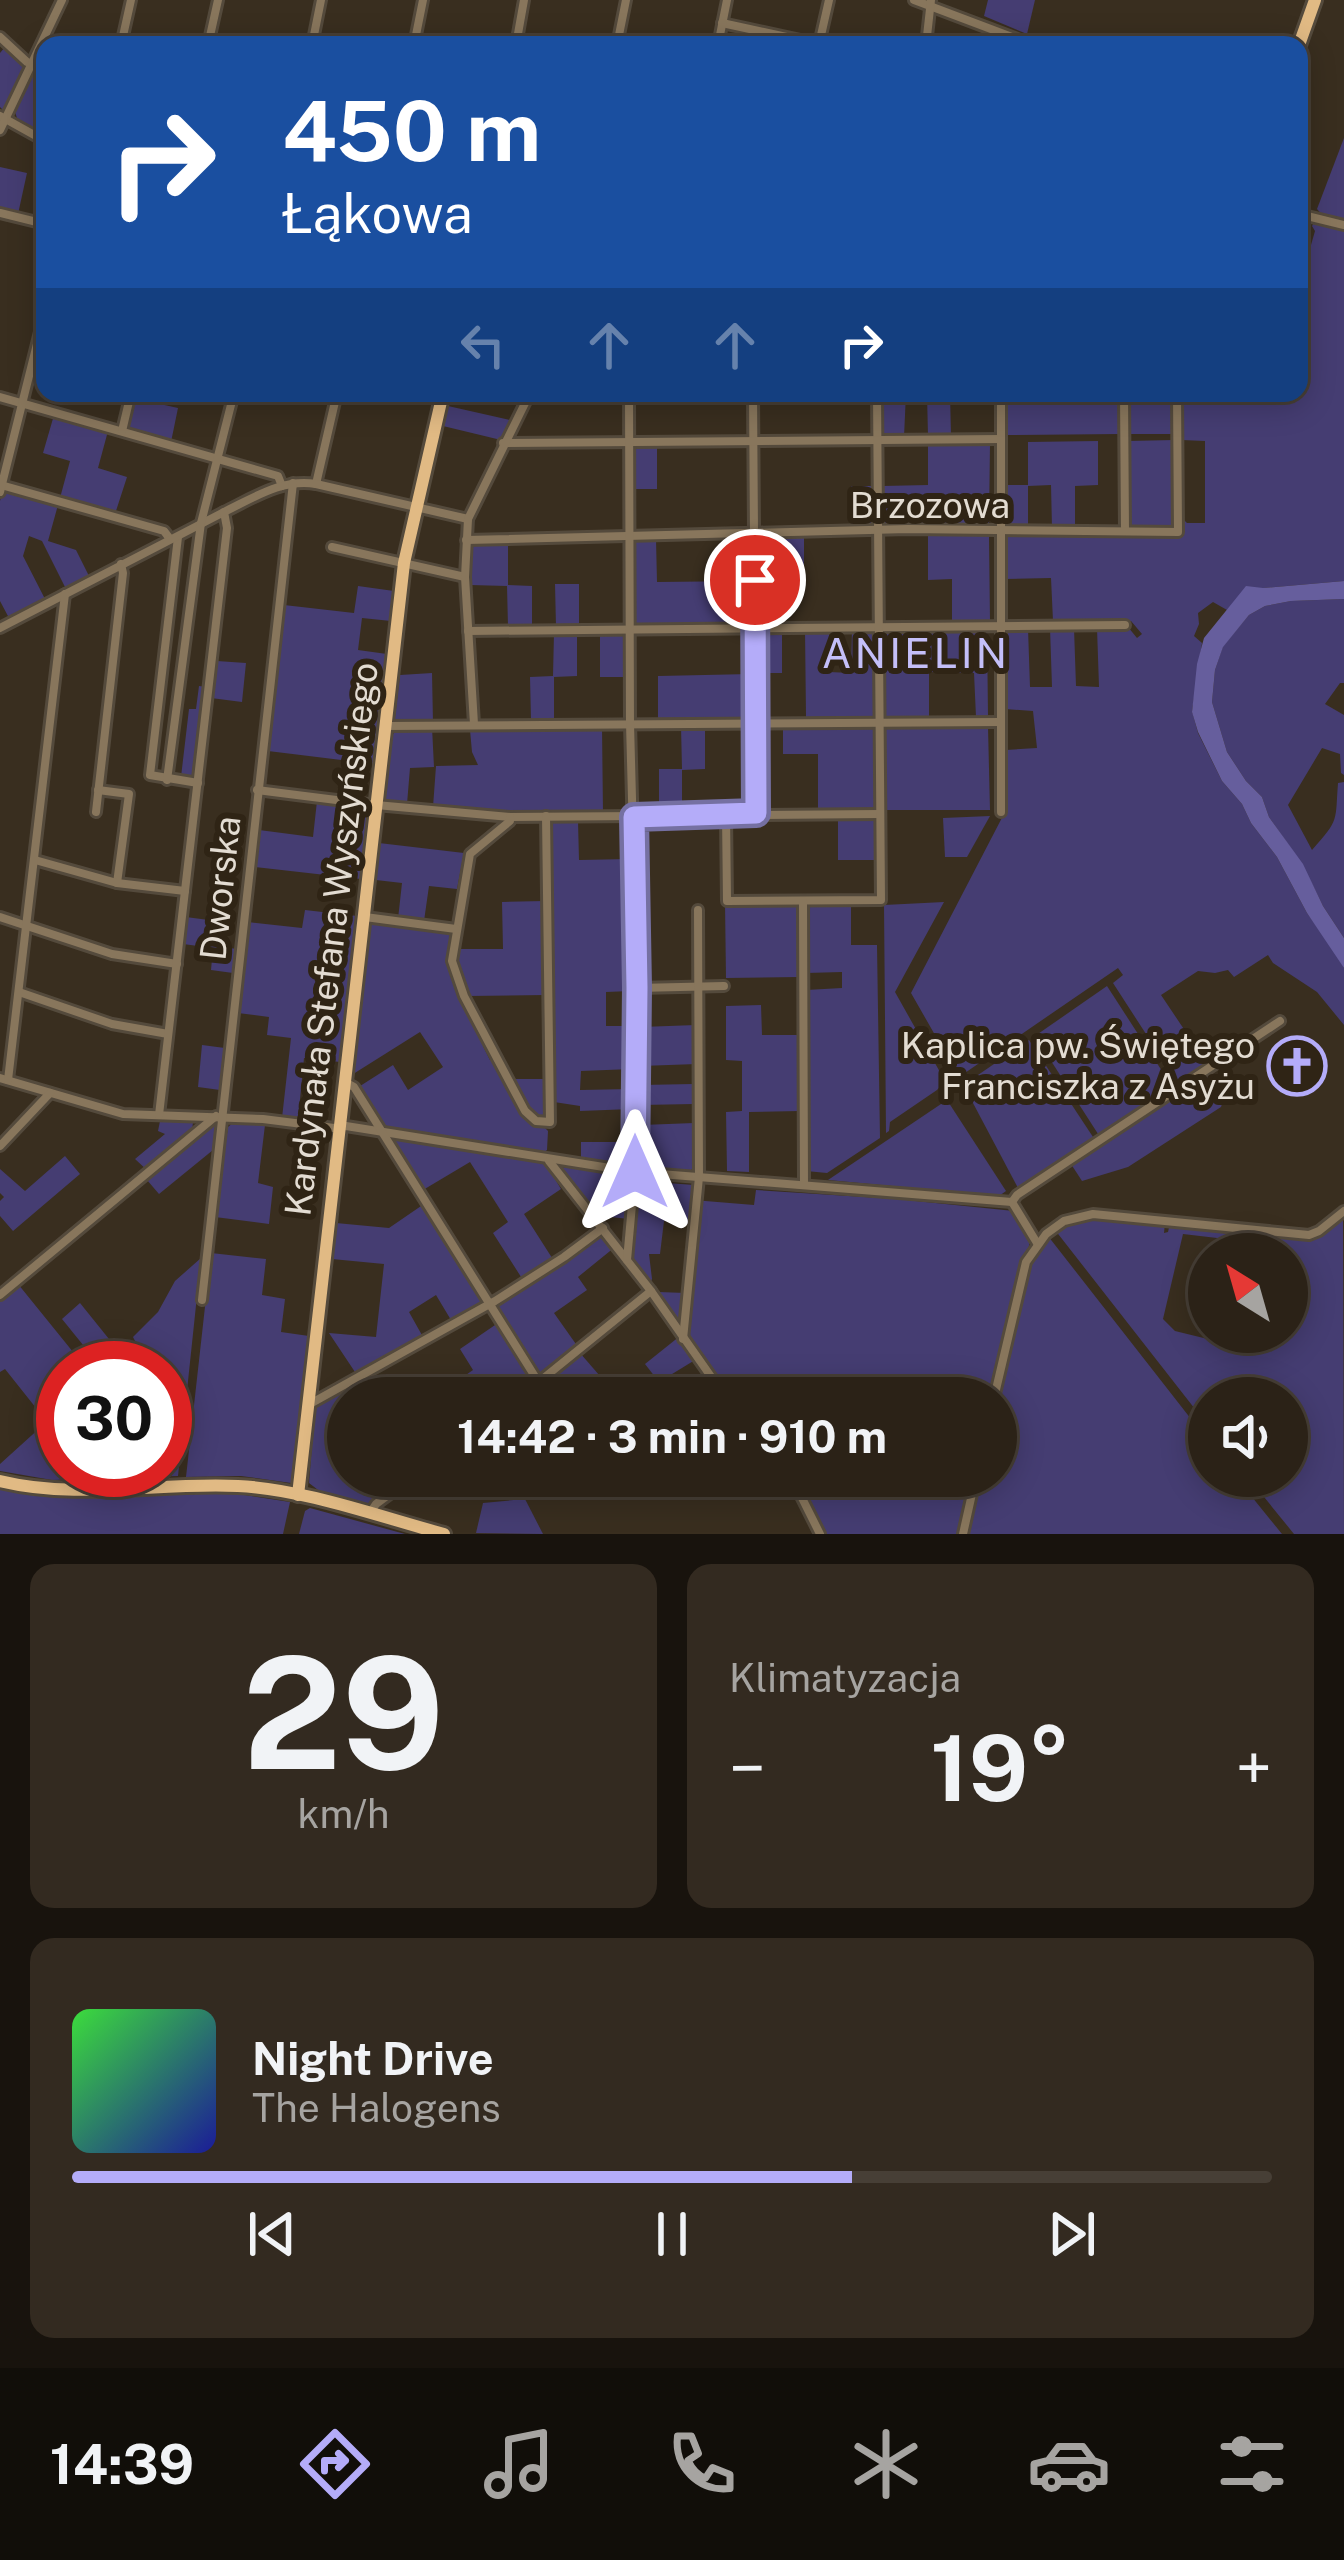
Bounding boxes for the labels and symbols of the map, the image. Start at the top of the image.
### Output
street label: Brzozowa [850,484,1010,526]
pin [704,529,806,631]
district label: ANIELIN [822,628,1010,677]
street label: Kardynała Stefana Wyszyńskiego [276,660,386,1218]
street label: Dworska [192,814,248,962]
place label: Kaplica pw. Świętego Franciszka z Asyżu [901,1024,1255,1107]
church icon: Kaplica pw. Świętego Franciszka z Asyżu [1266,1035,1328,1097]
position arrow [572,1109,698,1235]
north arrow [1188,1233,1308,1353]
speed limit sign: 30 [36,1341,192,1497]

